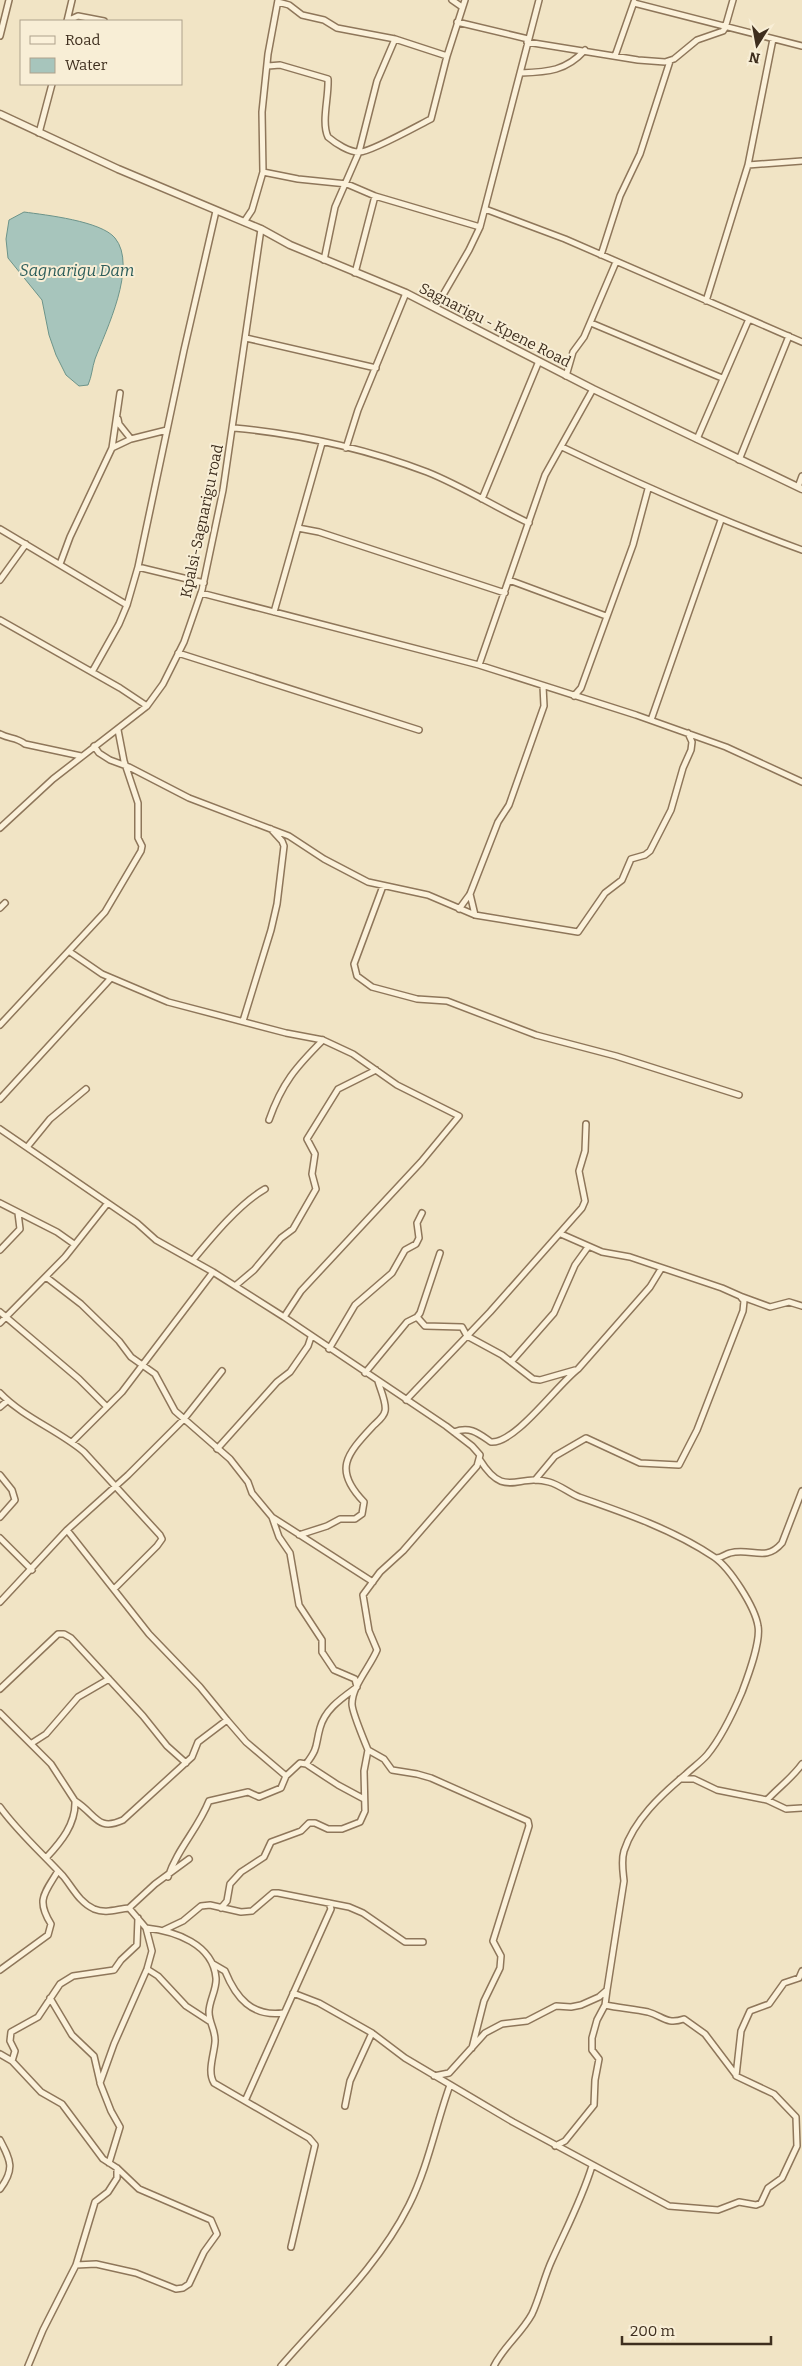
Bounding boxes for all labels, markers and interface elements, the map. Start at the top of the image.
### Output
legend [20,20,182,85]
north arrow [732,20,782,70]
text: Road [65,31,100,49]
text: N [748,48,762,67]
text: Water [65,56,108,74]
water label: Sagnarigu Dam [20,261,134,280]
street label: Sagnarigu - Kpene Road [416,279,574,371]
street label: Kpalsi-Sagnarigu road [177,442,227,599]
scale bar [622,2314,771,2346]
text: 200 m [630,2322,675,2340]

